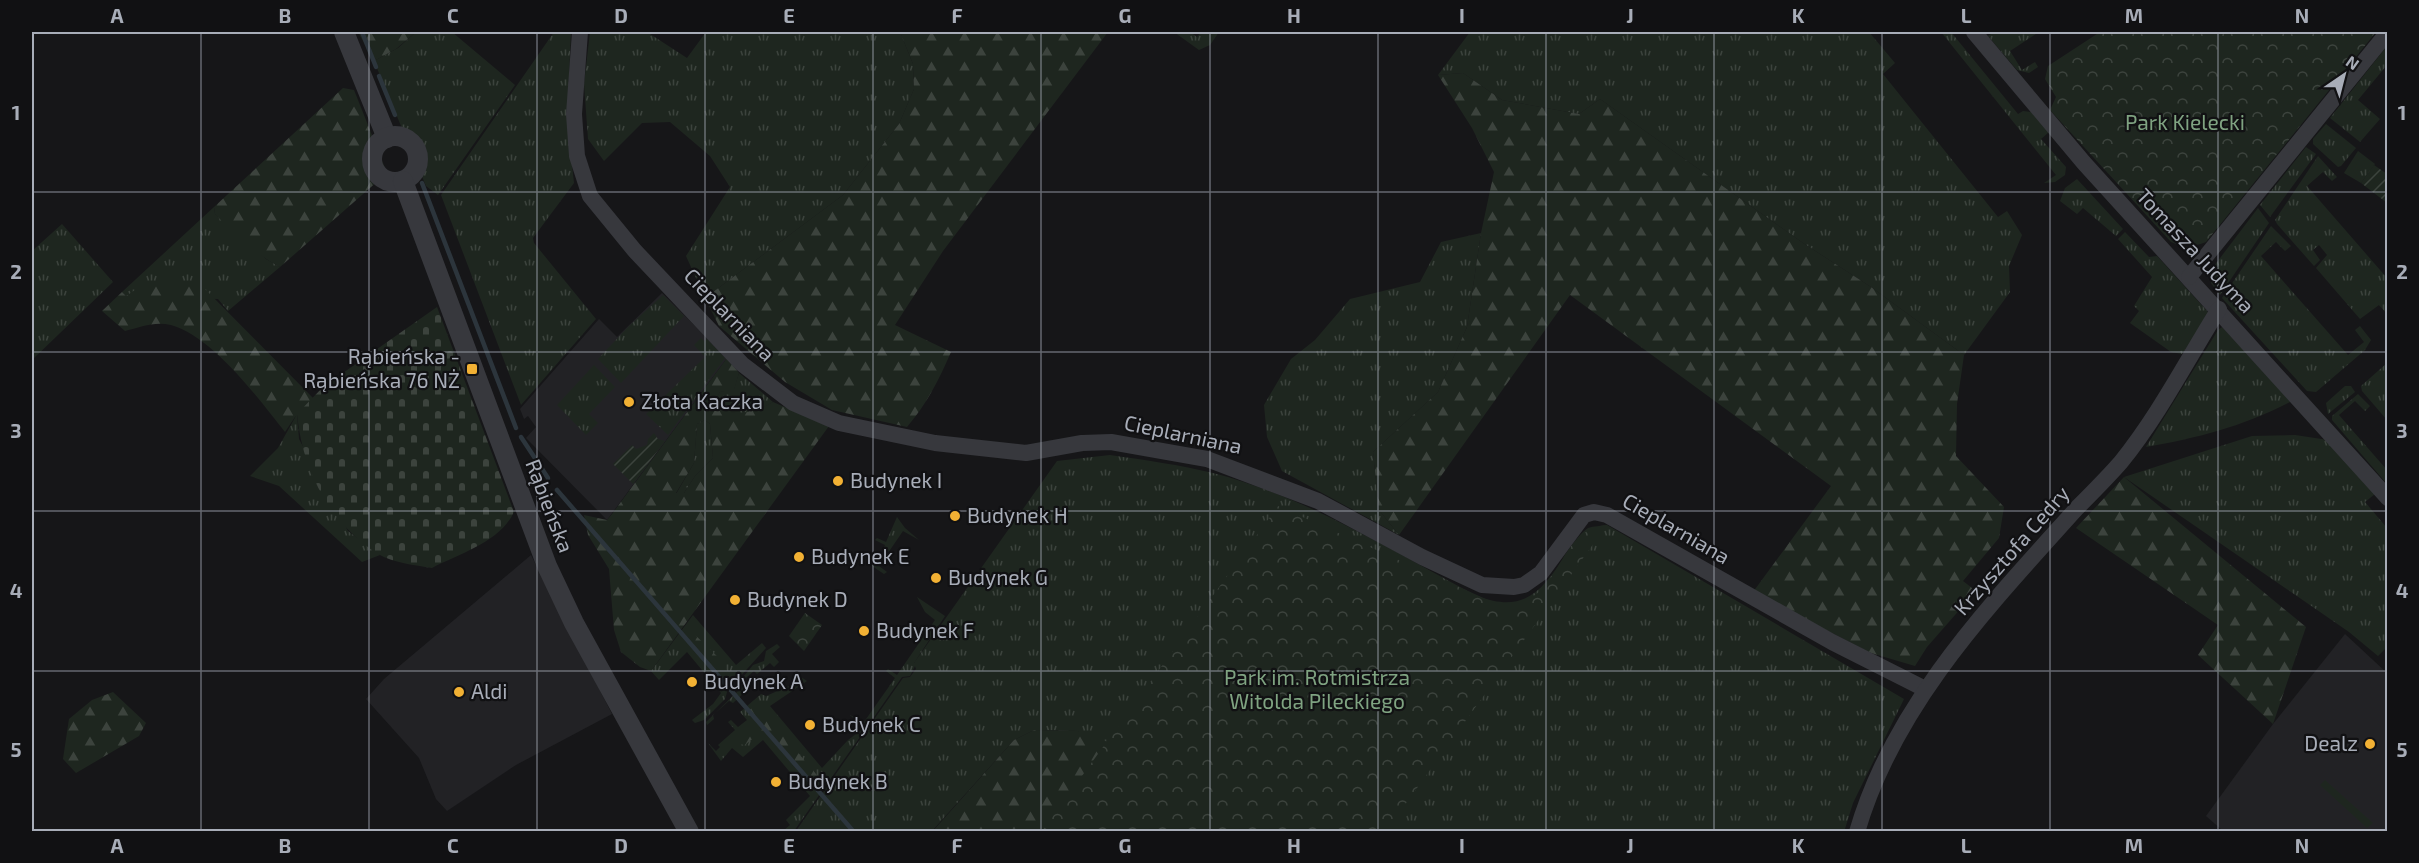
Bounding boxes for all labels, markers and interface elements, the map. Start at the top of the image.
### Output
text: A [110,3,124,27]
text: B [279,3,291,27]
text: C [447,3,459,27]
text: D [614,3,628,27]
text: E [783,3,795,27]
text: F [951,3,963,27]
text: G [1119,3,1131,27]
text: H [1287,3,1301,27]
text: I [1459,3,1465,27]
text: J [1626,3,1634,27]
text: K [1792,3,1805,27]
text: L [1961,3,1972,27]
text: M [2125,3,2143,27]
text: N [2295,3,2309,27]
north arrow [2314,45,2374,105]
text: N [2343,51,2363,73]
text: 1 [12,100,20,124]
text: 1 [2398,100,2406,124]
park label: Park Kielecki [2125,109,2245,134]
street label: Tomasza Judyma [2132,183,2260,317]
text: 2 [10,259,22,283]
text: 2 [2396,259,2408,283]
street label: Cieplarniana [680,262,781,366]
place label: Rąbieńska - Rąbieńska 76 NŻ [303,343,460,392]
marker: Rąbieńska - Rąbieńska 76 NŻ [465,362,479,376]
place label: Złota Kaczka [641,388,763,413]
marker: Złota Kaczka [622,395,636,409]
street label: Cieplarniana [1122,409,1244,458]
text: 3 [10,418,22,442]
text: 3 [2396,418,2408,442]
street label: Rąbieńska [521,455,580,556]
place label: Budynek I [850,467,942,492]
marker: Budynek I [831,474,845,488]
street label: Krzysztofa Cedry [1948,480,2074,620]
street label: Cieplarniana [1619,487,1735,568]
place label: Budynek H [967,502,1068,527]
marker: Budynek H [948,509,962,523]
place label: Budynek E [811,543,910,568]
marker: Budynek E [792,550,806,564]
place label: Budynek G [948,564,1048,589]
marker: Budynek G [929,571,943,585]
text: 4 [10,578,23,602]
text: 4 [2396,578,2409,602]
place label: Budynek D [747,586,848,611]
marker: Budynek D [728,593,742,607]
place label: Budynek F [876,617,974,642]
marker: Budynek F [857,624,871,638]
park label: Park im. Rotmistrza Witolda Pileckiego [1224,664,1410,713]
place label: Budynek A [704,668,803,693]
marker: Budynek A [685,675,699,689]
place label: Aldi [471,678,508,703]
marker: Aldi [452,685,466,699]
place label: Budynek C [822,711,921,736]
marker: Budynek C [803,718,817,732]
place label: Dealz [2304,730,2358,755]
text: 5 [10,737,22,761]
marker: Dealz [2363,737,2377,751]
text: 5 [2396,737,2408,761]
place label: Budynek B [788,768,888,793]
marker: Budynek B [769,775,783,789]
text: A [110,833,124,857]
text: B [279,833,291,857]
text: C [447,833,459,857]
text: D [614,833,628,857]
text: E [783,833,795,857]
text: F [951,833,963,857]
text: G [1119,833,1131,857]
text: H [1287,833,1301,857]
text: I [1459,833,1465,857]
text: J [1626,833,1634,857]
text: K [1792,833,1805,857]
text: L [1961,833,1972,857]
text: M [2125,833,2143,857]
text: N [2295,833,2309,857]

